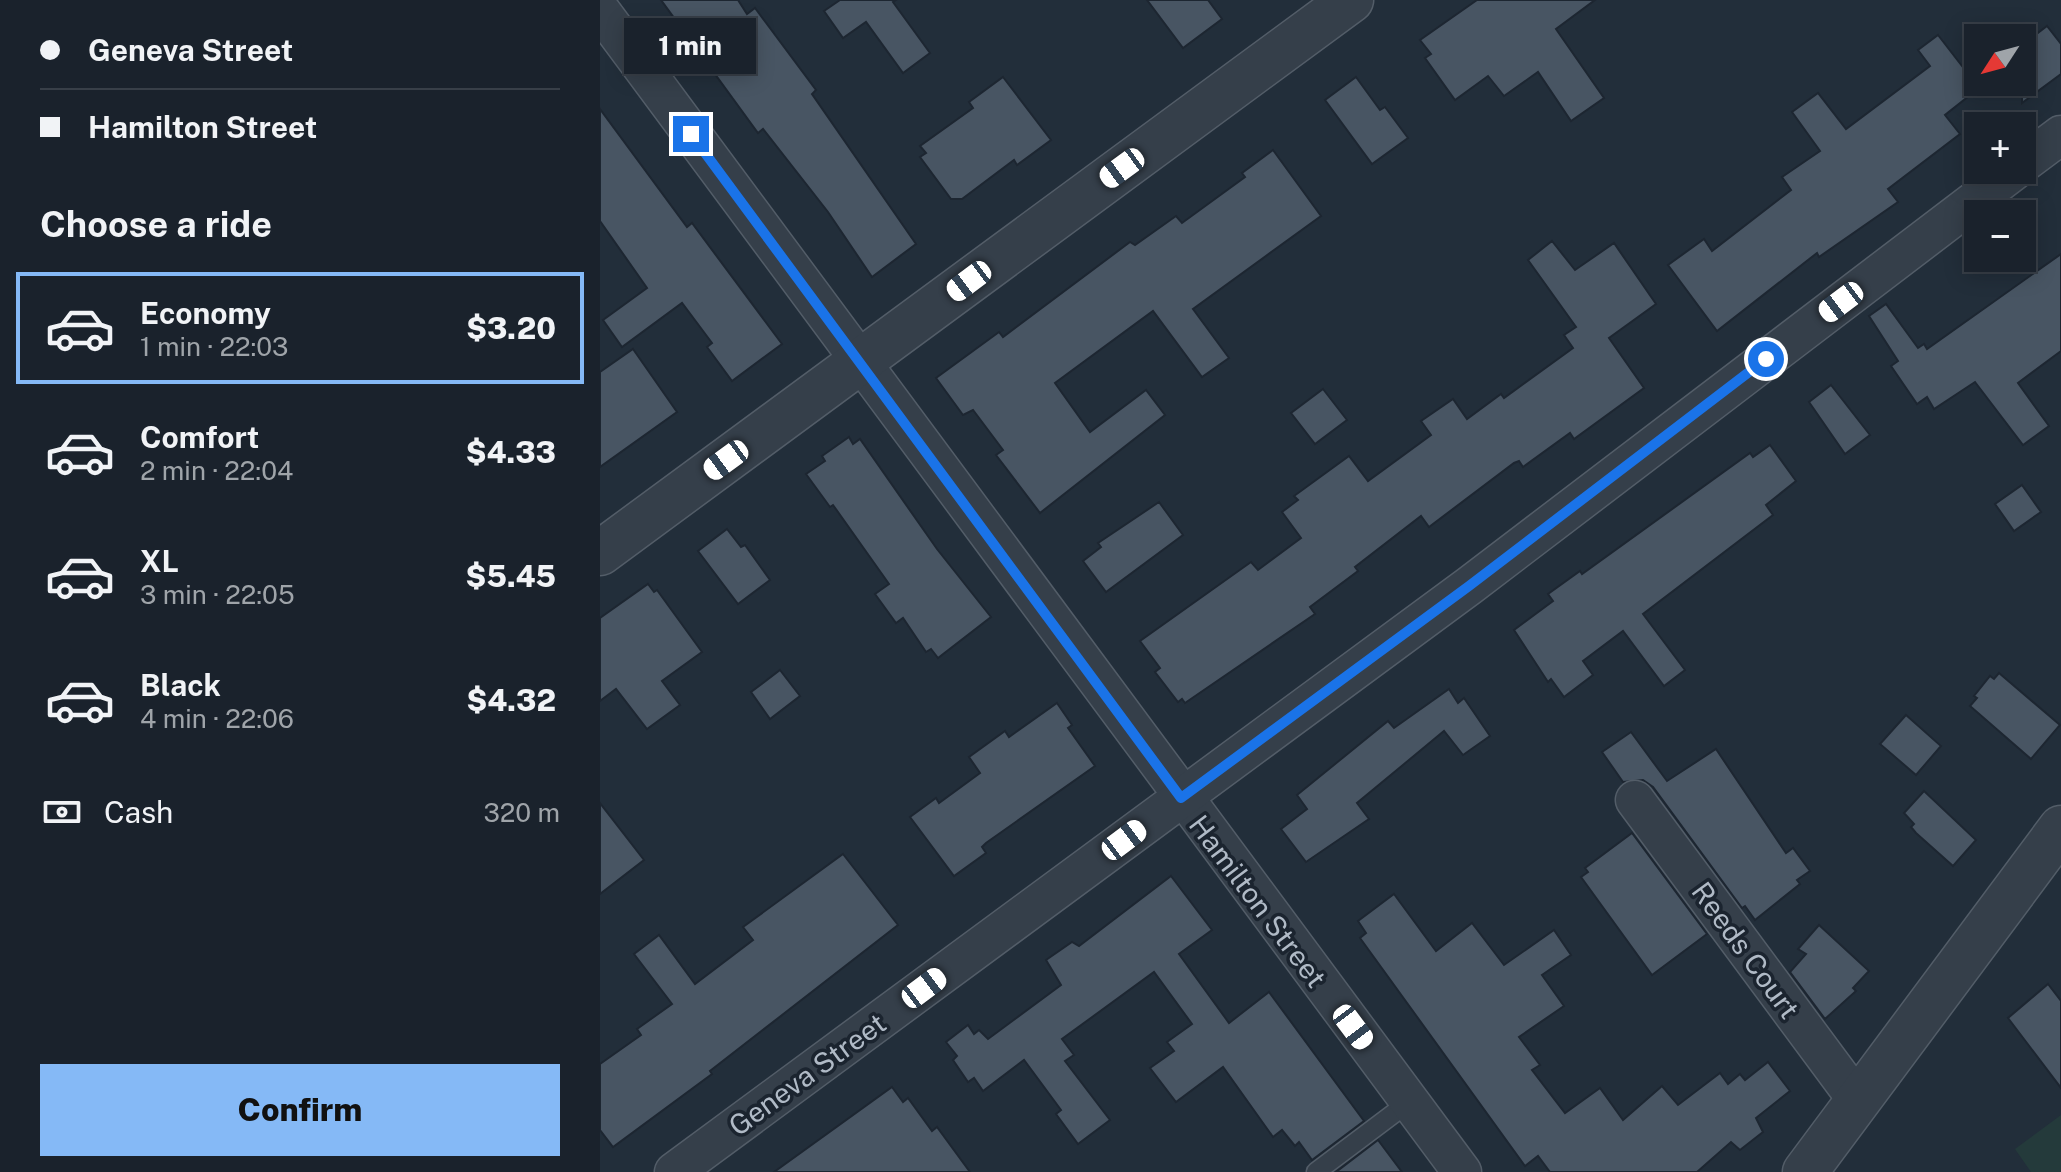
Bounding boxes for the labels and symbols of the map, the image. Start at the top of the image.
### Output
callout: 1 min [625,18,757,74]
north arrow [1964,24,2036,96]
route end [673,116,709,152]
car [1096,144,1148,192]
car [943,257,995,305]
car [1815,278,1867,326]
route start [1748,341,1784,377]
car [700,436,752,484]
street label: Hamilton Street [1183,809,1333,993]
car [1098,816,1150,864]
street label: Reeds Court [1685,875,1807,1025]
car [898,964,950,1012]
car [1329,1001,1377,1053]
street label: Geneva Street [722,1006,892,1142]

